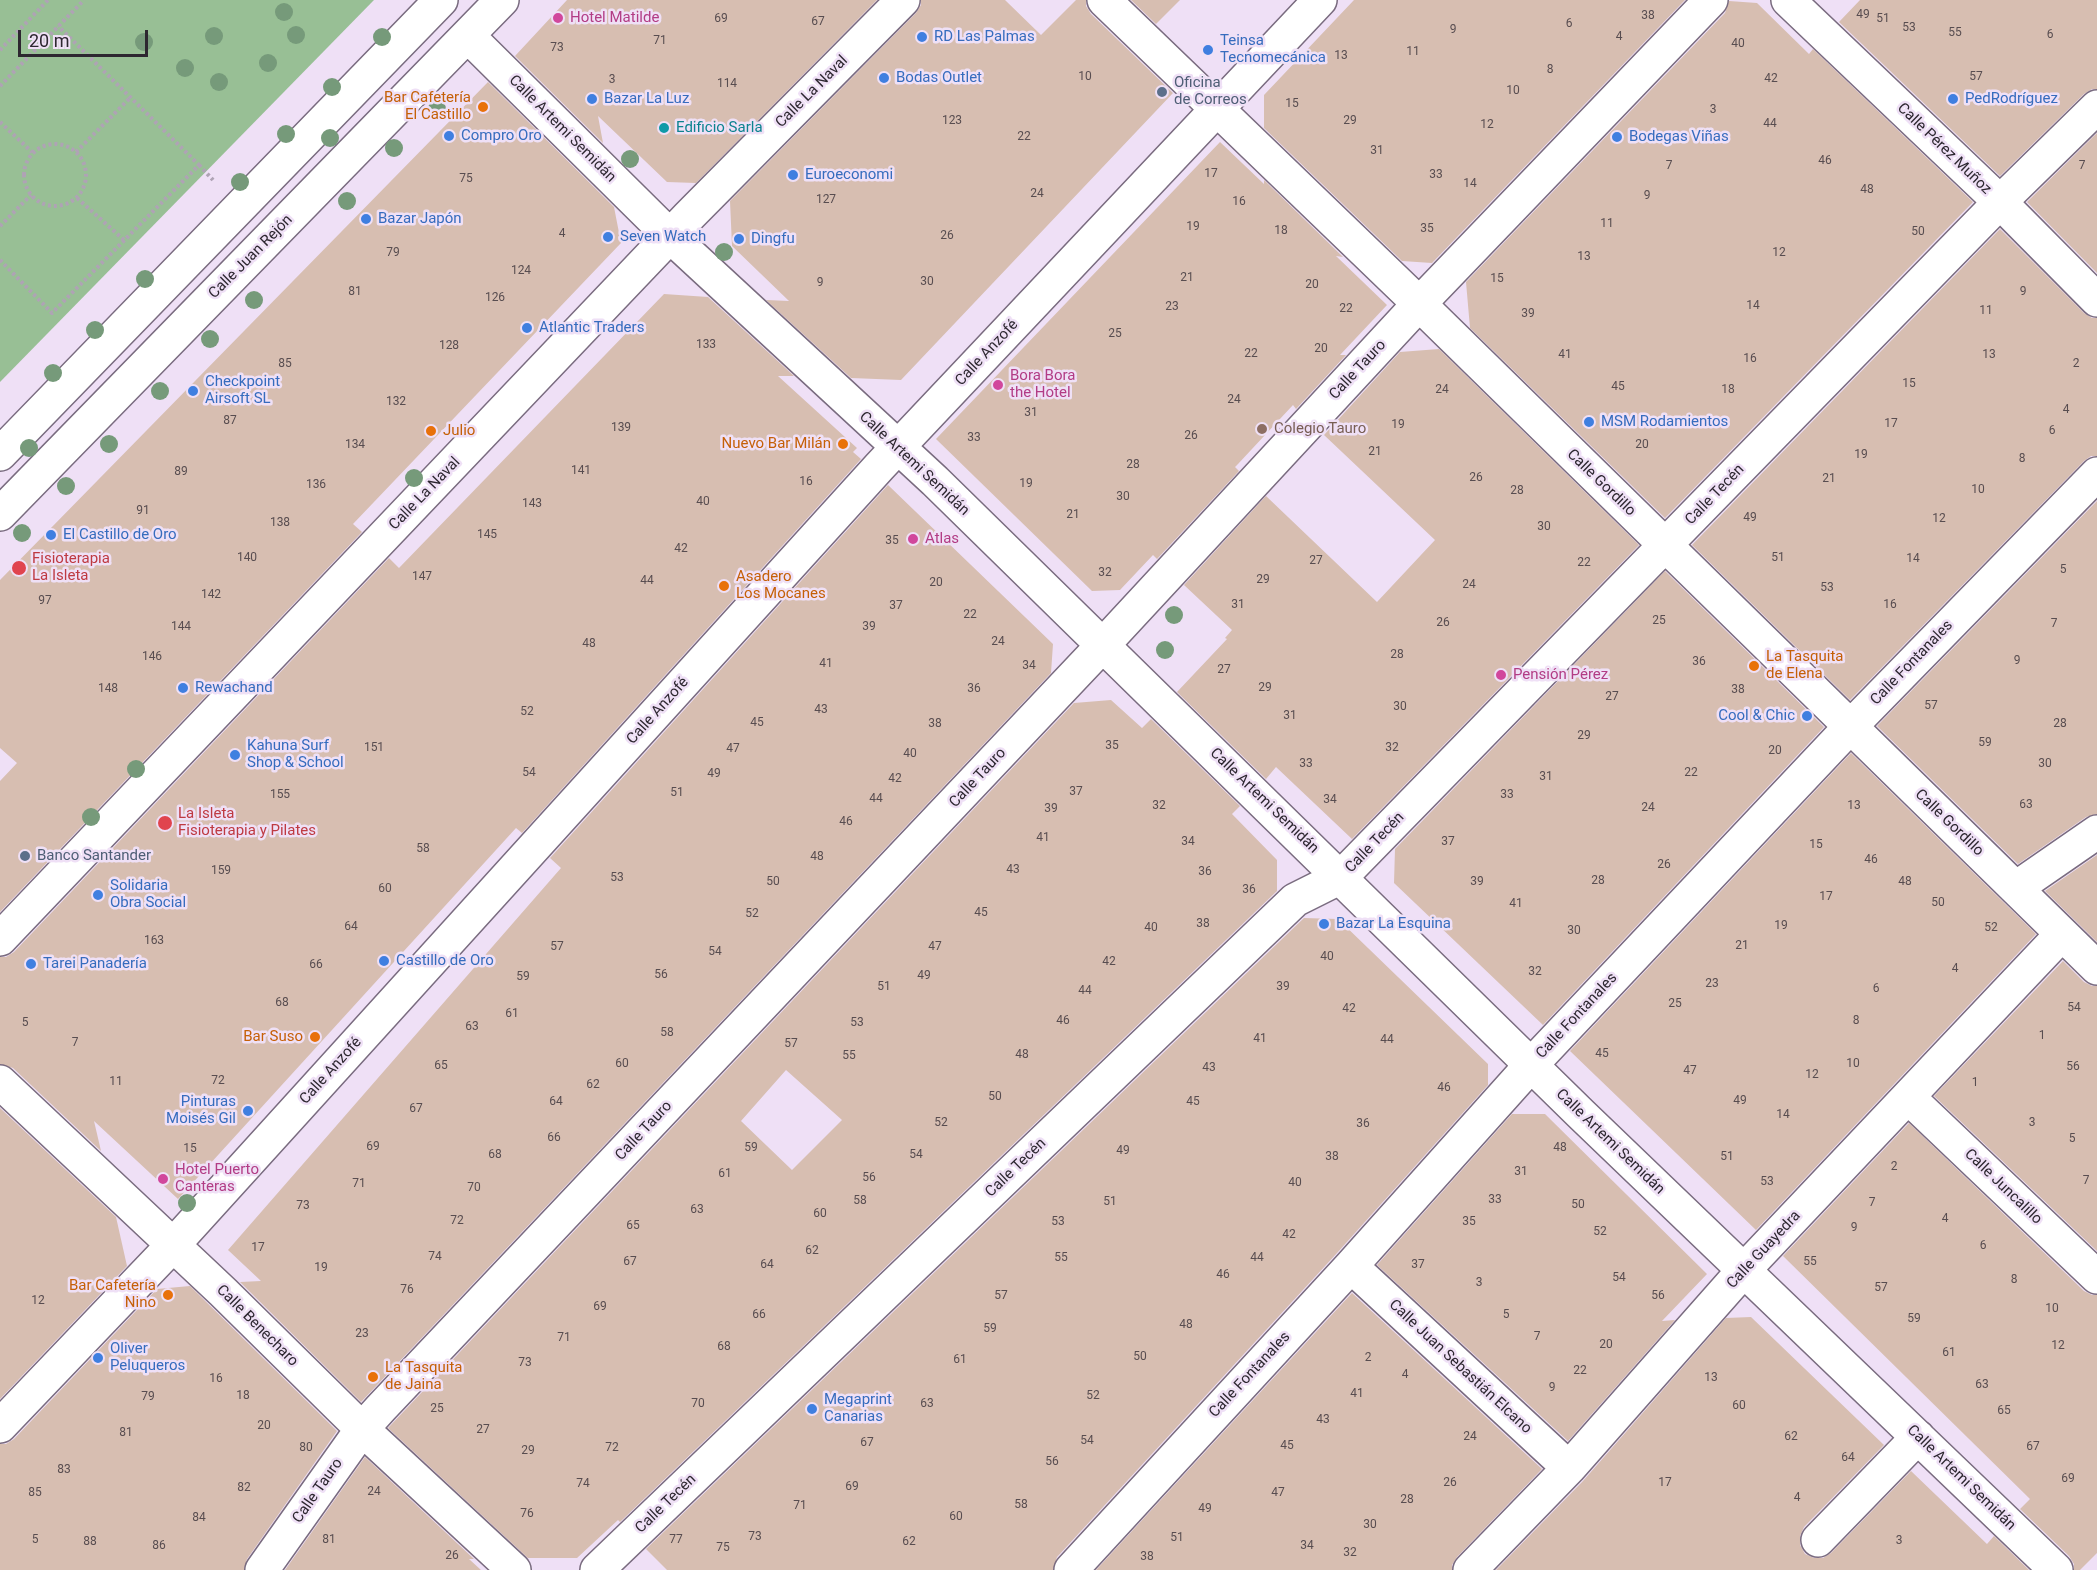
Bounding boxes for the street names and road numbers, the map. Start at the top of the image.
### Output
street label: Calle La Naval [772,52,852,132]
street label: Calle Artemi Semidán [505,72,619,186]
street label: Calle Pérez Muñoz [1893,100,1995,198]
street label: Calle Juan Rejón [205,211,297,303]
street label: Calle Anzofé [952,316,1022,390]
street label: Calle Tauro [1326,336,1390,404]
street label: Calle Artemi Semidán [855,408,973,520]
street label: Calle Gordillo [1563,446,1639,520]
street label: Calle La Naval [386,454,464,534]
street label: Calle Tecén [1682,461,1748,529]
street label: Calle Fontanales [1867,617,1957,709]
street label: Calle Anzofé [623,674,693,748]
street label: Calle Tauro [946,744,1010,812]
street label: Calle Artemi Semidán [1206,744,1322,858]
street label: Calle Gordillo [1911,786,1987,860]
street label: Calle Tecén [1342,809,1408,877]
street label: Calle Fontanales [1533,969,1621,1063]
street label: Calle Anzofé [296,1034,366,1108]
street label: Calle Artemi Semidán [1552,1085,1668,1199]
street label: Calle Tauro [612,1097,676,1165]
street label: Calle Tecén [982,1135,1050,1201]
street label: Calle Juncalillo [1960,1145,2046,1229]
street label: Calle Guayedra [1723,1207,1805,1293]
street label: Calle Benecharo [212,1281,302,1371]
street label: Calle Juan Sebastián Elcano [1385,1296,1535,1438]
street label: Calle Fontanales [1206,1328,1294,1422]
street label: Calle Artemi Semidán [1903,1421,2019,1535]
street label: Calle Tauro [289,1455,347,1527]
street label: Calle Tecén [632,1471,700,1537]

